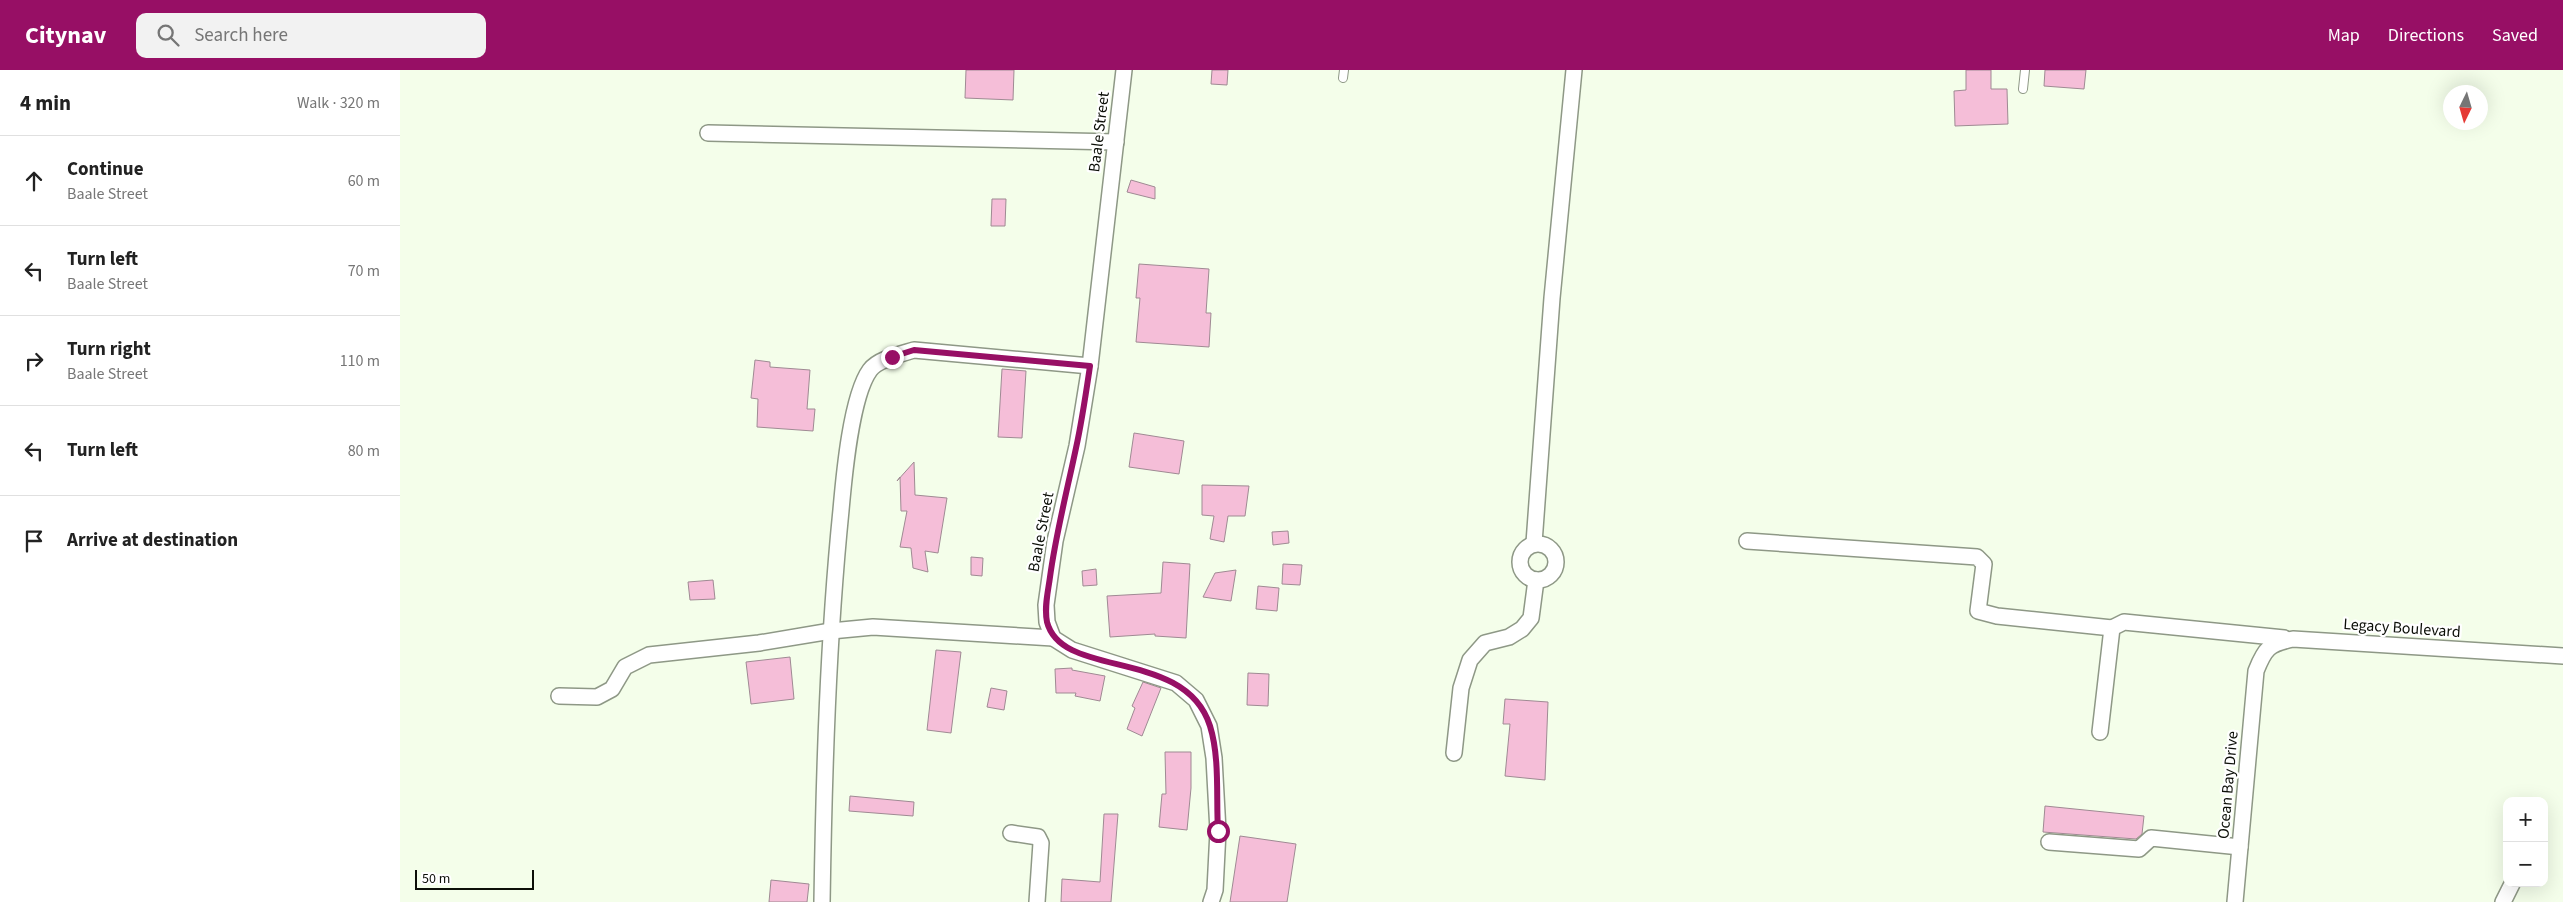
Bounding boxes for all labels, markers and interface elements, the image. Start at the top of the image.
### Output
search box [136,13,486,58]
text: Citynav [25,18,106,53]
icon: search [154,21,182,49]
text: Search here [194,22,288,49]
text: Map [2328,23,2360,48]
text: Directions [2388,23,2464,48]
text: Saved [2492,23,2538,48]
north arrow [2443,85,2488,130]
text: 4 min [20,88,71,118]
street label: Baale Street [1083,90,1115,173]
text: Walk · 320 m [297,92,380,114]
text: Continue [67,156,144,183]
icon: ahead [20,167,48,195]
text: 60 m [348,170,380,192]
text: Baale Street [67,183,148,205]
text: Turn left [67,246,138,273]
icon: left [20,257,48,285]
text: 70 m [348,260,380,282]
text: Baale Street [67,273,148,295]
text: Turn right [67,336,151,363]
route end [881,346,904,369]
icon: right [20,347,48,375]
text: 110 m [340,350,380,372]
text: Baale Street [67,363,148,385]
icon: left [20,437,48,465]
text: Turn left [67,437,138,464]
text: 80 m [348,440,380,462]
street label: Baale Street [1022,490,1060,574]
icon: arrive [20,527,48,555]
text: Arrive at destination [67,527,238,554]
street label: Legacy Boulevard [2343,613,2461,643]
street label: Ocean Bay Drive [2212,730,2244,840]
map controls [2503,797,2548,887]
button: + [2503,797,2548,842]
route start [1207,820,1230,843]
button: − [2503,842,2548,887]
scale bar [415,867,534,890]
text: 50 m [422,869,450,889]

